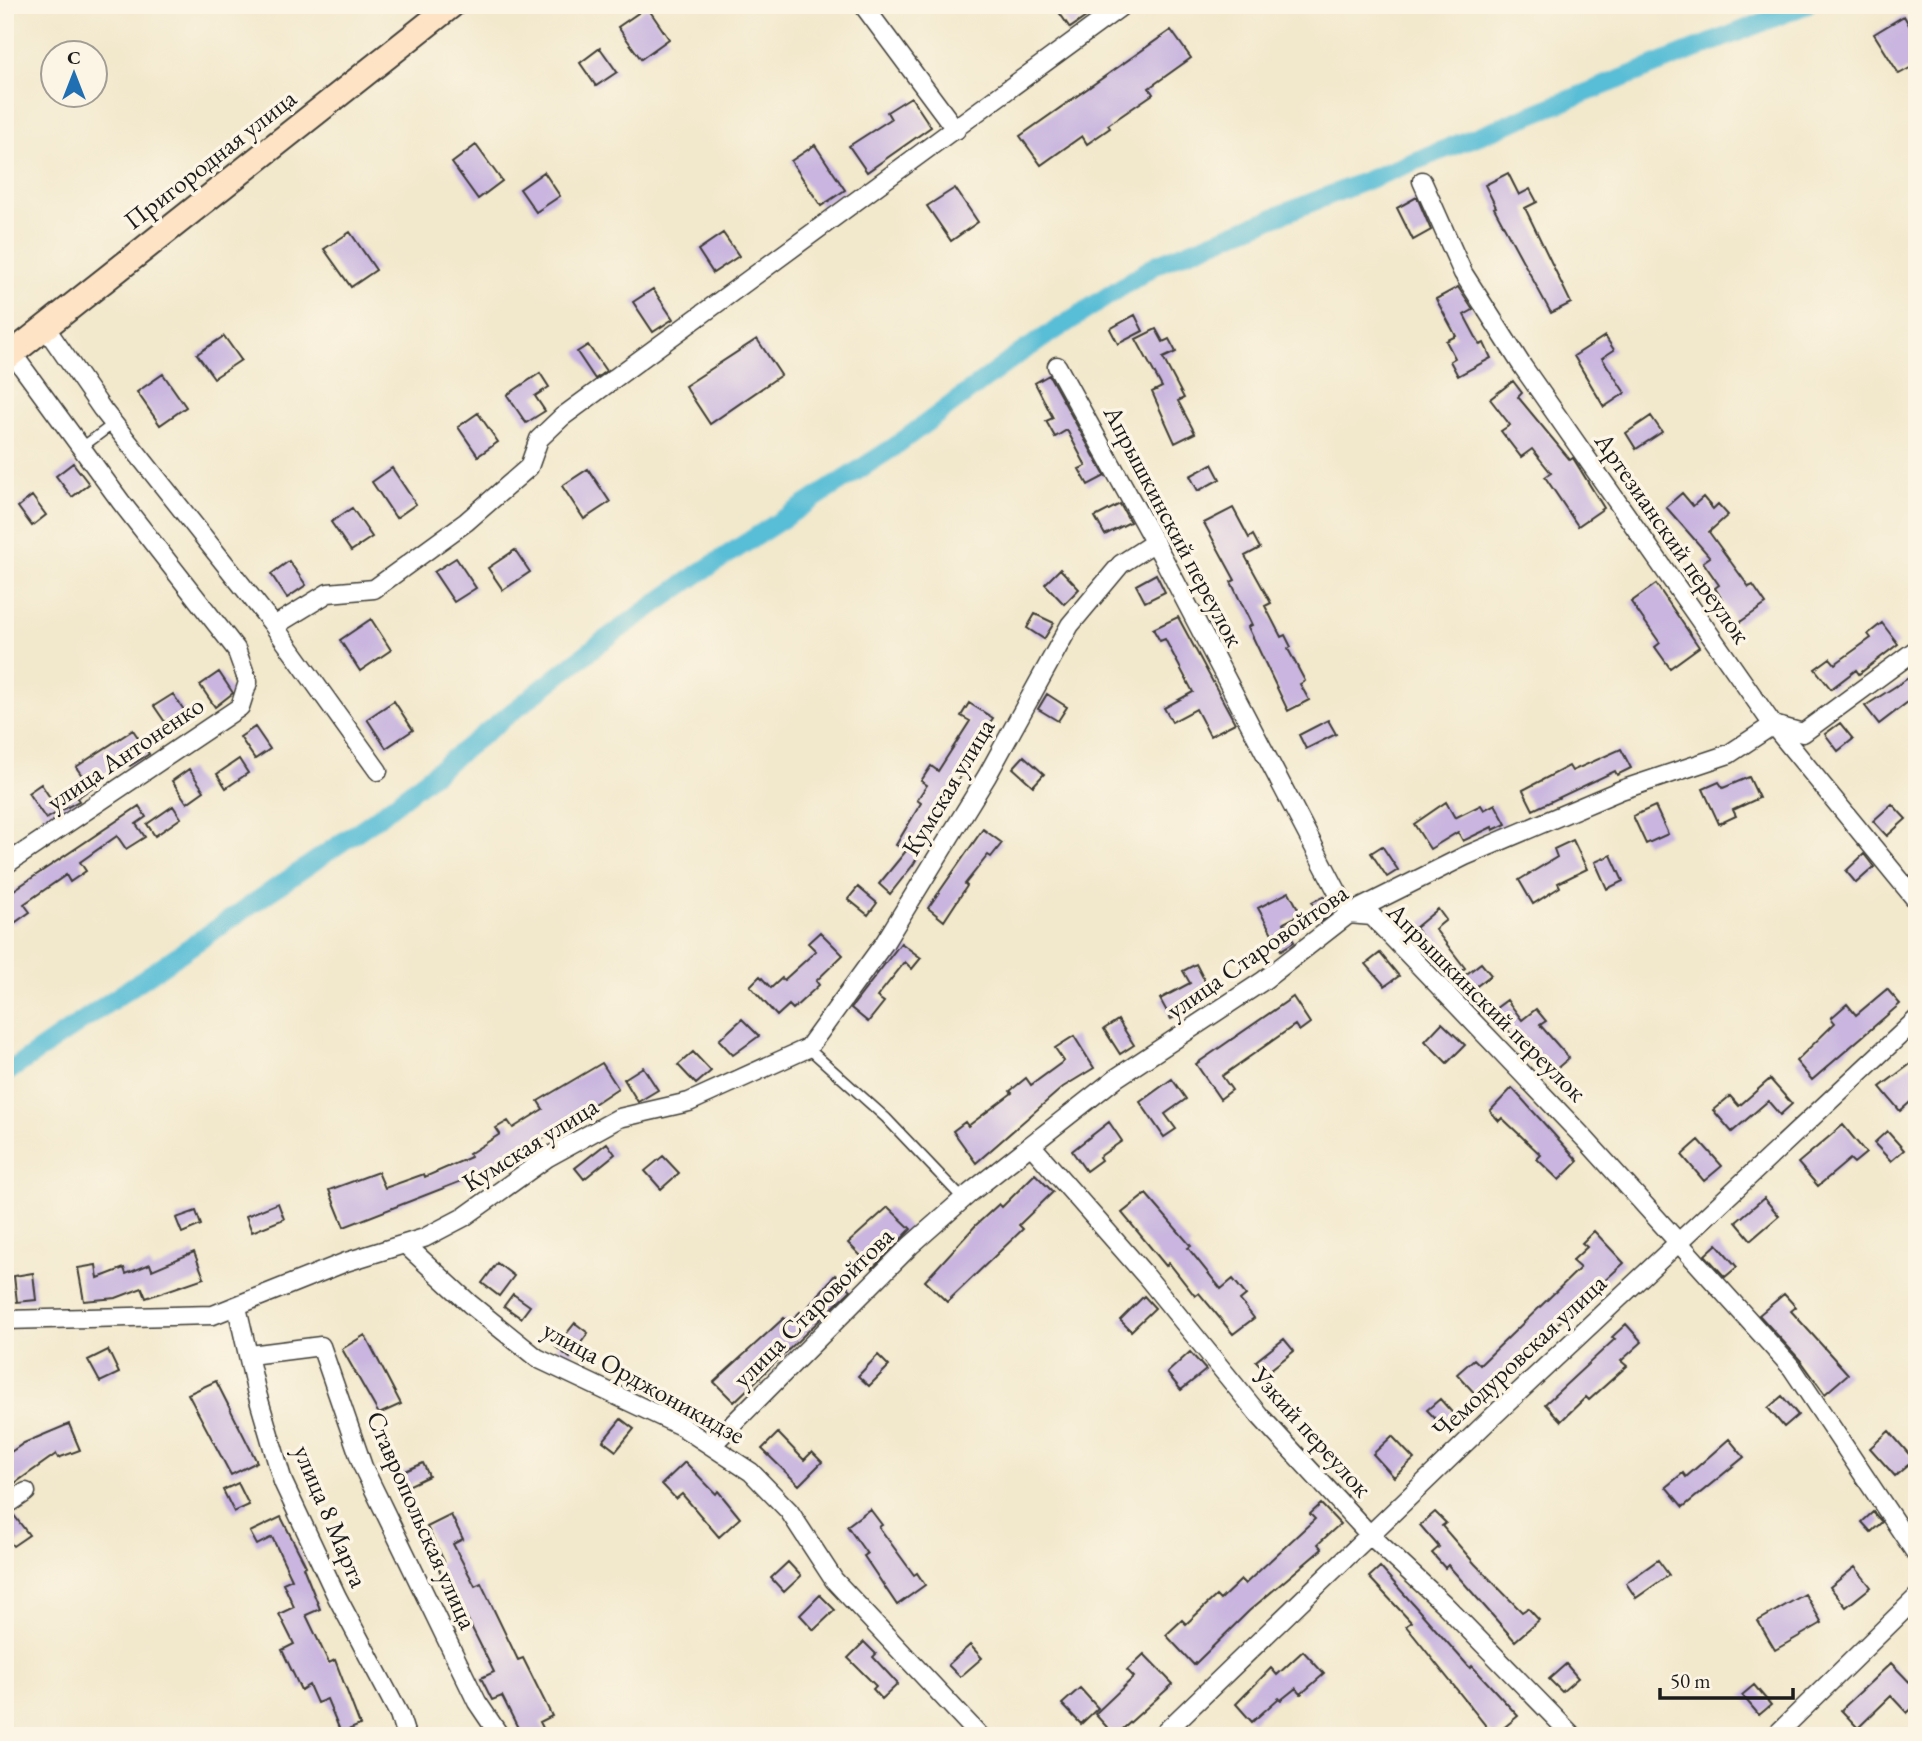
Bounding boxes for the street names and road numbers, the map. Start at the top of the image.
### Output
street label: Пригородная улица [117,81,304,237]
street label: Апрышкинский переулок [1095,398,1252,653]
street label: Артезианский переулок [1587,425,1759,651]
street label: улица Антоненко [40,688,210,818]
street label: Кумская улица [894,712,1003,862]
street label: улица Старовойтова [1159,875,1355,1026]
street label: Апрышкинский переулок [1379,894,1594,1109]
street label: Кумская улица [456,1088,605,1199]
street label: улица Старовойтова [725,1219,901,1395]
street label: Чемодуровская улица [1424,1266,1614,1446]
street label: улица Орджоникидзе [537,1312,751,1452]
street label: Узкий переулок [1244,1359,1380,1505]
street label: Ставропольская улица [359,1406,486,1635]
street label: улица 8 Марта [286,1440,376,1593]

